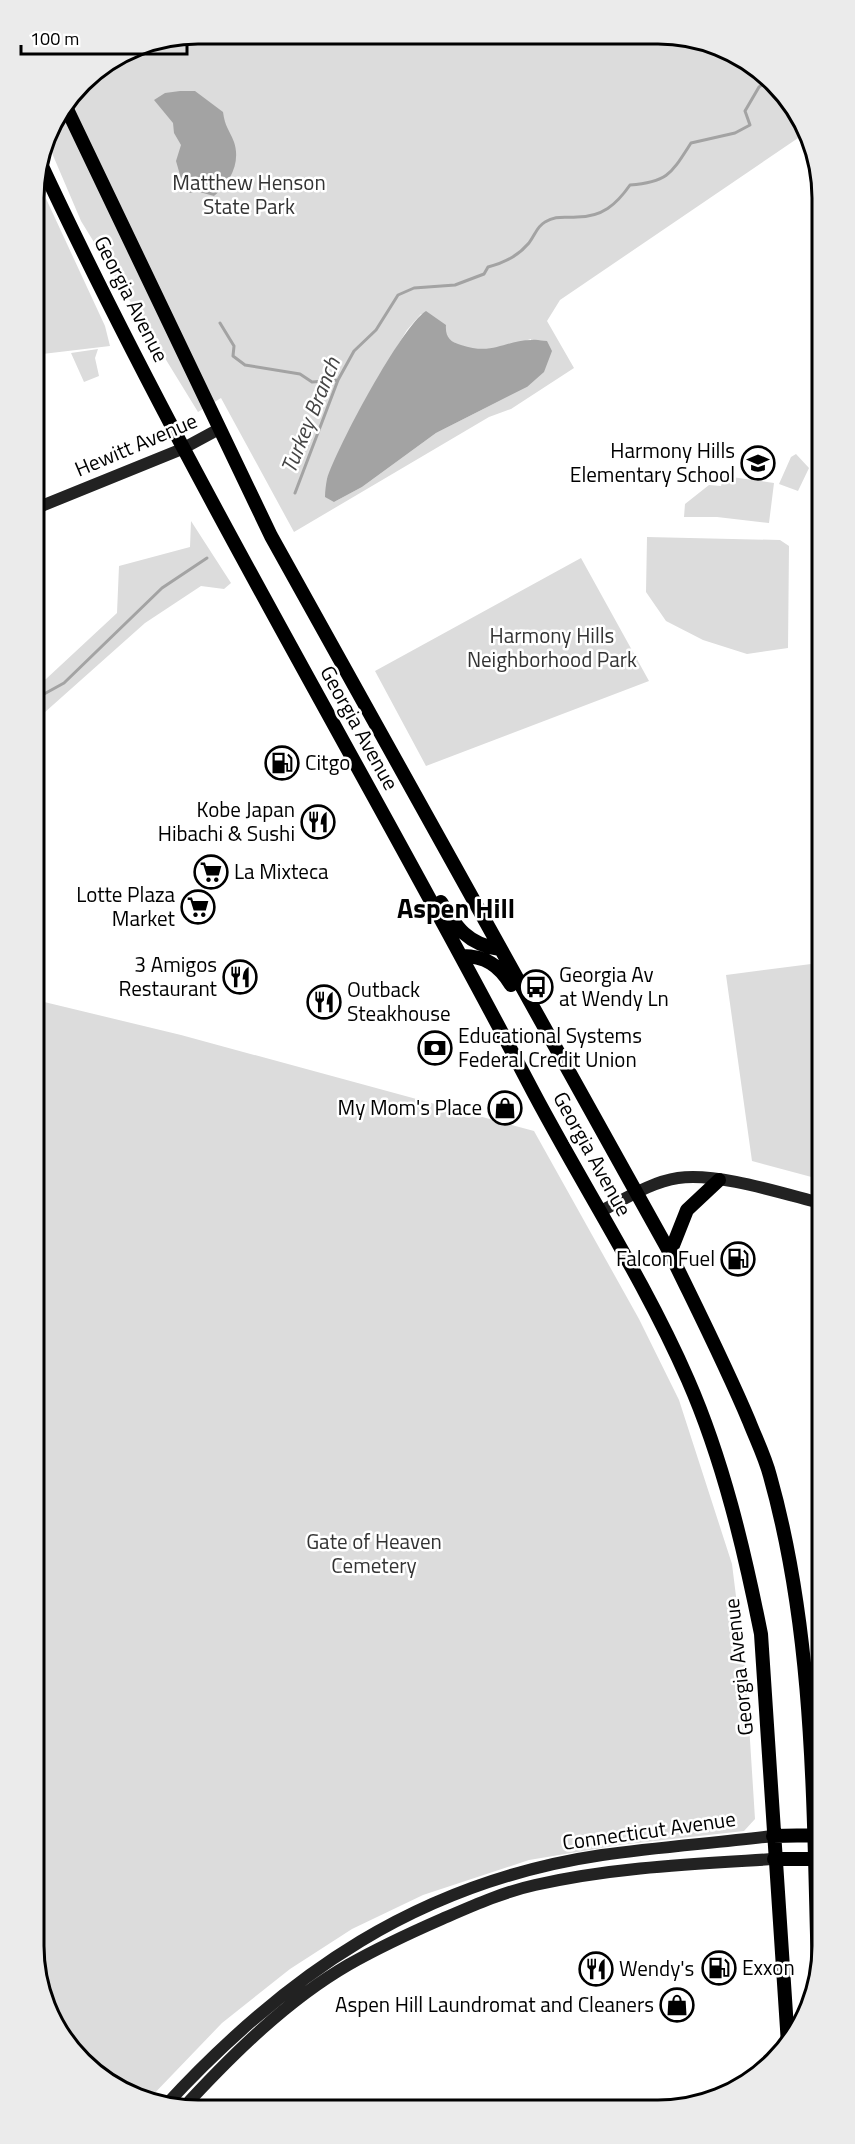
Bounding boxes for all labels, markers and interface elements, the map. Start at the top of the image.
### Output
scale bar [21,18,188,56]
text: 100 m [30,25,79,52]
park label: Matthew Henson State Park [172,166,326,222]
street label: Georgia Avenue [86,230,177,367]
water label: Turkey Branch [271,351,349,478]
street label: Hewitt Avenue [69,404,202,484]
place label: Harmony Hills Elementary School [570,434,735,490]
school or university icon: Harmony Hills Elementary School [740,445,776,481]
park label: Harmony Hills Neighborhood Park [467,619,637,675]
street label: Georgia Avenue [312,659,407,796]
fuel station icon: Citgo [264,745,300,781]
place label: Citgo [305,746,350,778]
place label: Kobe Japan Hibachi & Sushi [158,793,295,849]
restaurant icon: Kobe Japan Hibachi & Sushi [300,804,336,840]
supermarket icon: La Mixteca [193,854,229,890]
place label: La Mixteca [234,855,329,887]
place label: Lotte Plaza Market [76,878,176,934]
district label: Aspen Hill [397,887,515,928]
supermarket icon: Lotte Plaza Market [180,889,216,925]
place label: 3 Amigos Restaurant [118,948,218,1004]
place label: Georgia Av at Wendy Ln [559,958,669,1014]
restaurant icon: 3 Amigos Restaurant [222,959,258,995]
bus stop icon: Georgia Av at Wendy Ln [518,969,554,1005]
place label: Outback Steakhouse [347,973,451,1029]
restaurant icon: Outback Steakhouse [306,984,342,1020]
place label: Educational Systems Federal Credit Union [458,1019,642,1075]
bank icon: Educational Systems Federal Credit Union [417,1030,453,1066]
street label: Georgia Avenue [545,1085,640,1222]
shop icon: My Mom's Place [487,1090,523,1126]
place label: My Mom's Place [338,1091,482,1123]
fuel station icon: Falcon Fuel [720,1241,756,1277]
place label: Falcon Fuel [616,1242,715,1274]
park label: Gate of Heaven Cemetery [306,1525,442,1581]
street label: Georgia Avenue [715,1597,761,1737]
street label: Connecticut Avenue [560,1802,738,1858]
fuel station icon: Exxon [701,1950,737,1986]
restaurant icon: Wendy's [578,1951,614,1987]
place label: Exxon [742,1951,795,1983]
place label: Wendy's [619,1952,694,1984]
shop icon: Aspen Hill Laundromat and Cleaners [659,1987,695,2023]
place label: Aspen Hill Laundromat and Cleaners [335,1988,654,2020]

